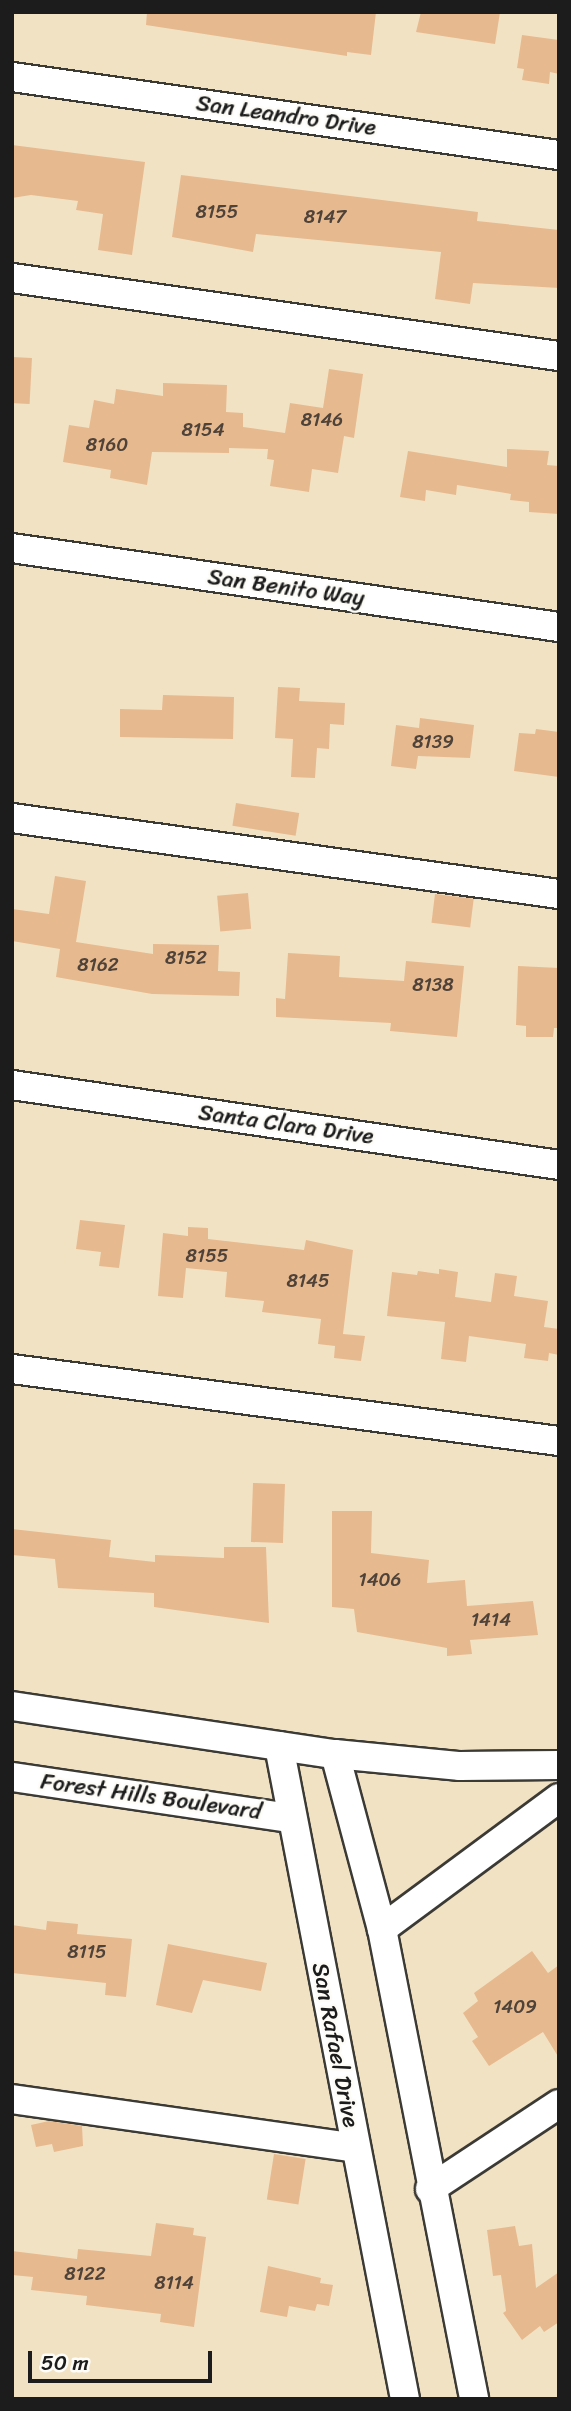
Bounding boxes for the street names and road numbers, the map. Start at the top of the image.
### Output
street label: San Leandro Drive [194,90,378,142]
street label: San Benito Way [206,563,366,613]
street label: Santa Clara Drive [196,1099,376,1151]
street label: Forest Hills Boulevard [39,1768,263,1826]
street label: San Rafael Drive [305,1960,365,2130]

